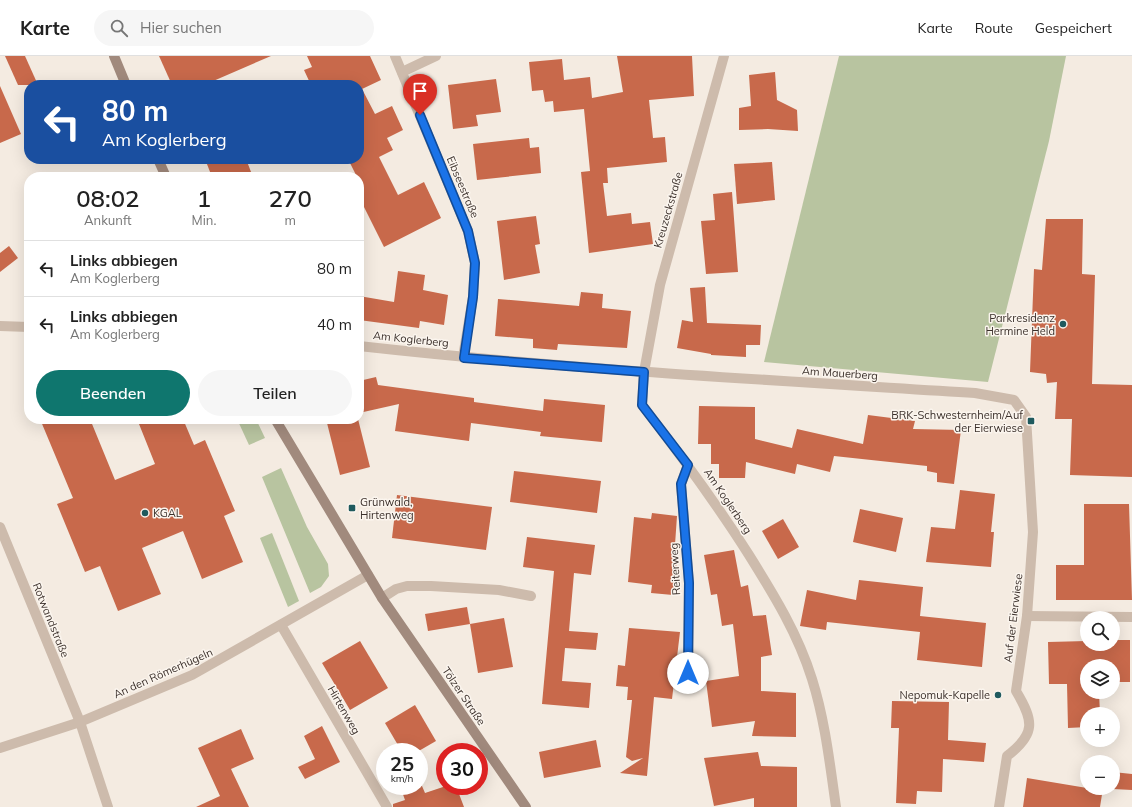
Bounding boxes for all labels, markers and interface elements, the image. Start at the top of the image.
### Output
search box [94,10,374,46]
text: Karte [20,16,70,40]
icon: search [108,17,130,39]
text: Hier suchen [140,18,222,37]
text: Karte [918,19,953,37]
text: Route [975,19,1013,37]
text: Gespeichert [1035,19,1112,37]
pin [403,74,437,115]
icon: arrive [409,80,431,102]
text: 80 m [102,93,168,128]
icon: left [36,96,88,148]
text: Am Koglerberg [102,128,227,151]
street label: Eibseestraße [444,154,482,220]
street label: Kreuzeckstraße [650,170,686,250]
text: 08:02 [76,183,139,213]
text: 1 [197,183,211,213]
text: 270 [269,183,312,213]
text: Ankunft [84,212,132,228]
text: Min. [192,212,216,228]
text: m [285,212,296,228]
text: Links abbiegen [70,251,178,270]
icon: left [36,258,58,280]
text: 80 m [317,259,352,278]
text: Am Koglerberg [70,270,160,286]
text: Links abbiegen [70,307,178,326]
place label: Parkresidenz Hermine Held [985,311,1055,338]
icon: left [36,314,58,336]
text: 40 m [317,315,352,334]
marker: Parkresidenz Hermine Held [1058,319,1068,329]
text: Am Koglerberg [70,326,160,342]
street label: Am Koglerberg [372,328,450,350]
street label: Am Mauerberg [802,363,878,383]
button: Beenden [36,370,190,416]
button: Teilen [198,370,352,416]
place label: BRK-Schwesternheim/Auf der Eierwiese [891,408,1023,435]
marker: BRK-Schwesternheim/Auf der Eierwiese [1026,416,1036,426]
street label: Am Koglerberg [701,466,755,536]
place label: Grünwald, Hirtenweg [360,495,414,522]
marker: Grünwald, Hirtenweg [347,503,357,513]
place label: KGAL [153,506,182,520]
marker: KGAL [140,508,150,518]
street label: Reiterweg [667,543,683,595]
street label: Auf der Eierwiese [1001,573,1025,663]
street label: Rotwandstraße [30,581,72,659]
map controls [1080,611,1120,795]
button: search [1080,611,1120,651]
street label: An den Römerhügeln [111,645,215,701]
position arrow [667,652,709,694]
button: layers [1080,659,1120,699]
street label: Tölzer Straße [439,664,489,728]
street label: Hirtenweg [325,683,363,737]
place label: Nepomuk-Kapelle [899,688,990,702]
marker: Nepomuk-Kapelle [993,690,1003,700]
button: + [1080,707,1120,747]
speed limit sign: 30 [436,743,488,795]
text: 25 [390,751,414,776]
button: − [1080,755,1120,795]
text: km/h [391,772,413,785]

